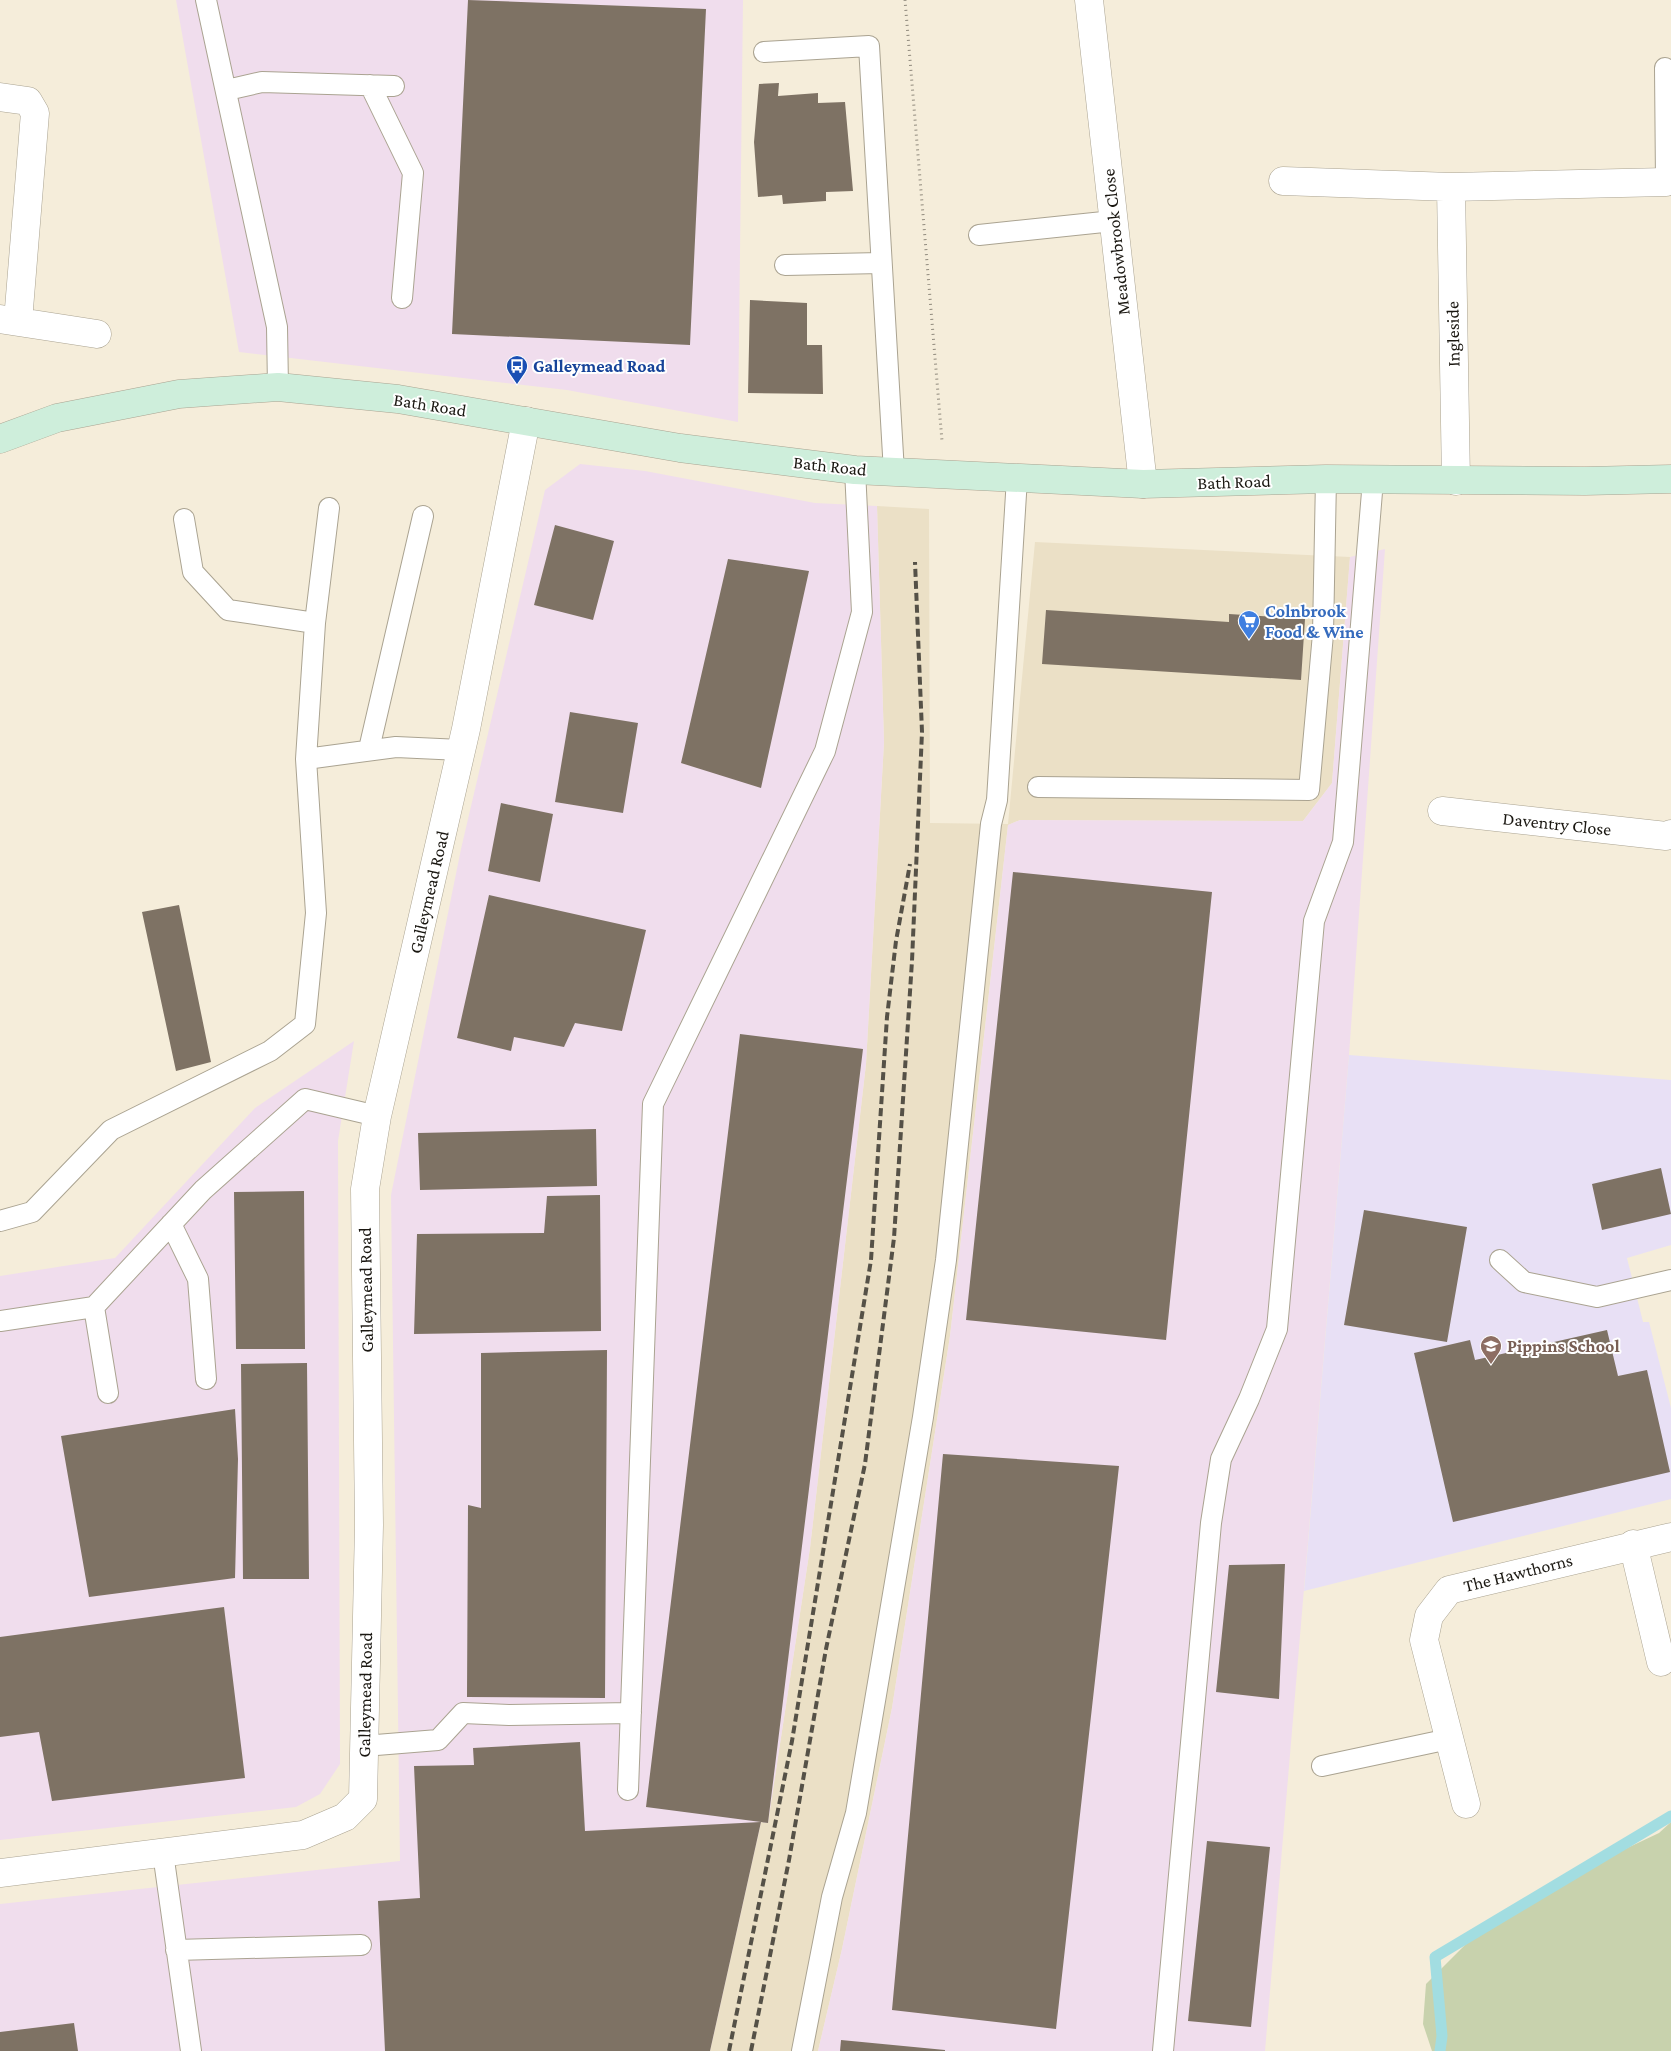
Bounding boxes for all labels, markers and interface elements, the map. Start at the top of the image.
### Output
street label: Meadowbrook Close [1098,168,1134,316]
street label: Ingleside [1442,301,1464,367]
bus stop icon: Galleymead Road [505,354,529,385]
place label: Galleymead Road [533,356,665,376]
street label: Bath Road [392,389,468,421]
street label: Bath Road [792,452,868,480]
street label: Bath Road [1197,471,1272,493]
place label: Colnbrook Food & Wine [1265,601,1364,642]
supermarket icon: Colnbrook Food & Wine [1237,609,1261,640]
street label: Daventry Close [1502,808,1612,840]
street label: Galleymead Road [405,828,453,955]
street label: Galleymead Road [355,1227,377,1353]
school or university icon: Pippins School [1479,1334,1503,1365]
place label: Pippins School [1507,1336,1620,1356]
street label: The Hawthorns [1461,1550,1575,1596]
street label: Galleymead Road [354,1632,376,1758]

